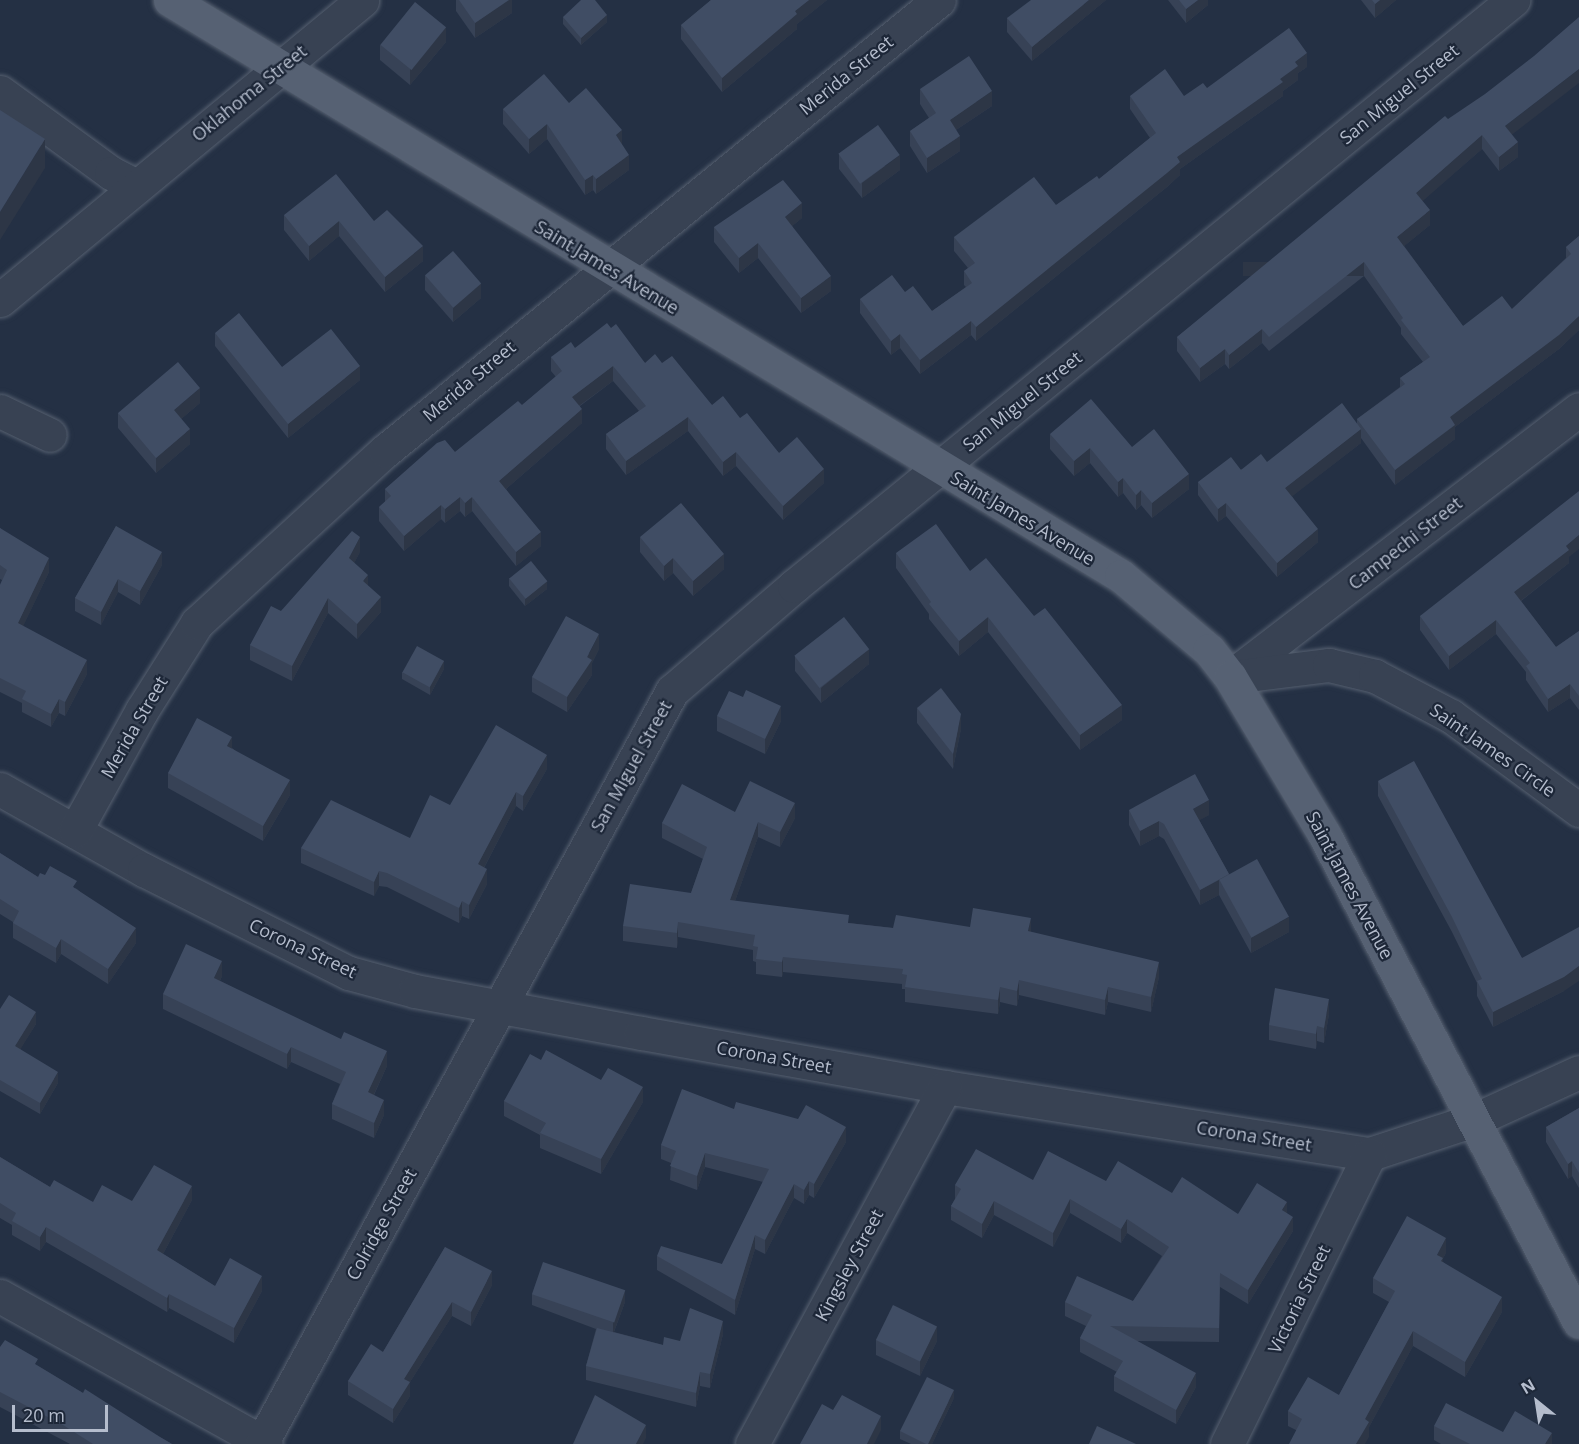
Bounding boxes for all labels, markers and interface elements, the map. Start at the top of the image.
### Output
street label: Merida Street [795,31,897,119]
street label: San Miguel Street [1335,39,1463,149]
street label: Oklahoma Street [187,40,311,146]
street label: Saint James Avenue [531,215,683,319]
street label: Merida Street [418,336,520,426]
street label: San Miguel Street [958,346,1086,456]
street label: Saint James Avenue [947,466,1099,570]
street label: Campechi Street [1344,492,1466,594]
street label: Merida Street [96,672,172,782]
street label: San Miguel Street [586,697,676,835]
street label: Saint James Circle [1426,699,1560,801]
street label: Saint James Avenue [1302,807,1398,963]
street label: Corona Street [246,914,360,982]
street label: Corona Street [715,1036,833,1078]
street label: Corona Street [1195,1116,1313,1156]
street label: Colridge Street [341,1164,421,1284]
street label: Kingsley Street [810,1205,888,1325]
street label: Victoria Street [1263,1241,1335,1357]
north arrow [1507,1372,1567,1432]
text: N [1517,1374,1539,1399]
scale bar [15,1393,111,1431]
text: 20 m [23,1403,65,1427]

